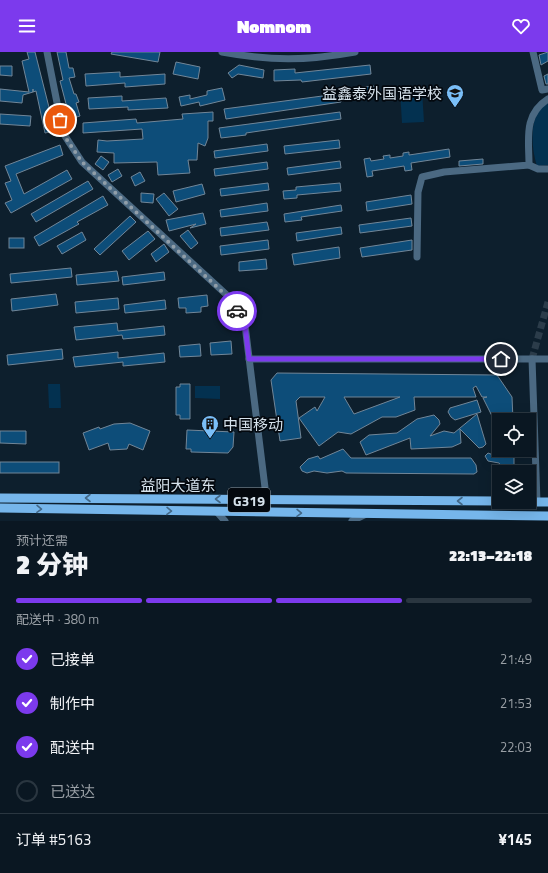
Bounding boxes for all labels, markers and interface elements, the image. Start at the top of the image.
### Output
text: Nomnom [237,13,311,40]
icon: menu [16,15,38,37]
icon: heart [510,15,532,37]
place label: 益鑫泰外国语学校 [322,82,442,105]
school or university icon: 益鑫泰外国语学校 [445,83,465,108]
pin [43,103,77,137]
icon: bag [49,109,71,131]
courier [217,291,257,331]
icon: car [226,300,248,322]
pin [484,342,518,376]
icon: home [490,348,512,370]
place label: 中国移动 [223,413,283,436]
map controls [492,413,536,509]
button: locate [492,413,536,457]
building icon: 中国移动 [200,414,220,439]
button: layers [492,465,536,509]
street label: 益阳大道东 [140,474,216,497]
road number: G319 [228,488,270,512]
one-way arrow [85,494,91,502]
one-way arrow [215,495,221,503]
one-way arrow [457,497,463,505]
one-way arrow [36,505,42,513]
one-way arrow [166,507,172,515]
one-way arrow [296,508,302,517]
text: 预计还需 [16,530,68,550]
text: 22:13–22:18 [449,544,532,567]
text: 2 分钟 [16,545,88,584]
text: 配送中 · 380 m [16,609,99,629]
icon: check [16,648,38,670]
text: 已接单 [50,648,95,671]
text: 21:49 [500,649,532,669]
icon: check [16,692,38,714]
text: 制作中 [50,692,95,715]
text: 21:53 [500,693,532,713]
icon: check [16,736,38,758]
text: 配送中 [50,736,95,759]
text: 22:03 [500,737,532,757]
text: 已送达 [50,780,95,803]
text: 订单 #5163 [16,828,91,851]
text: ¥145 [498,828,532,851]

